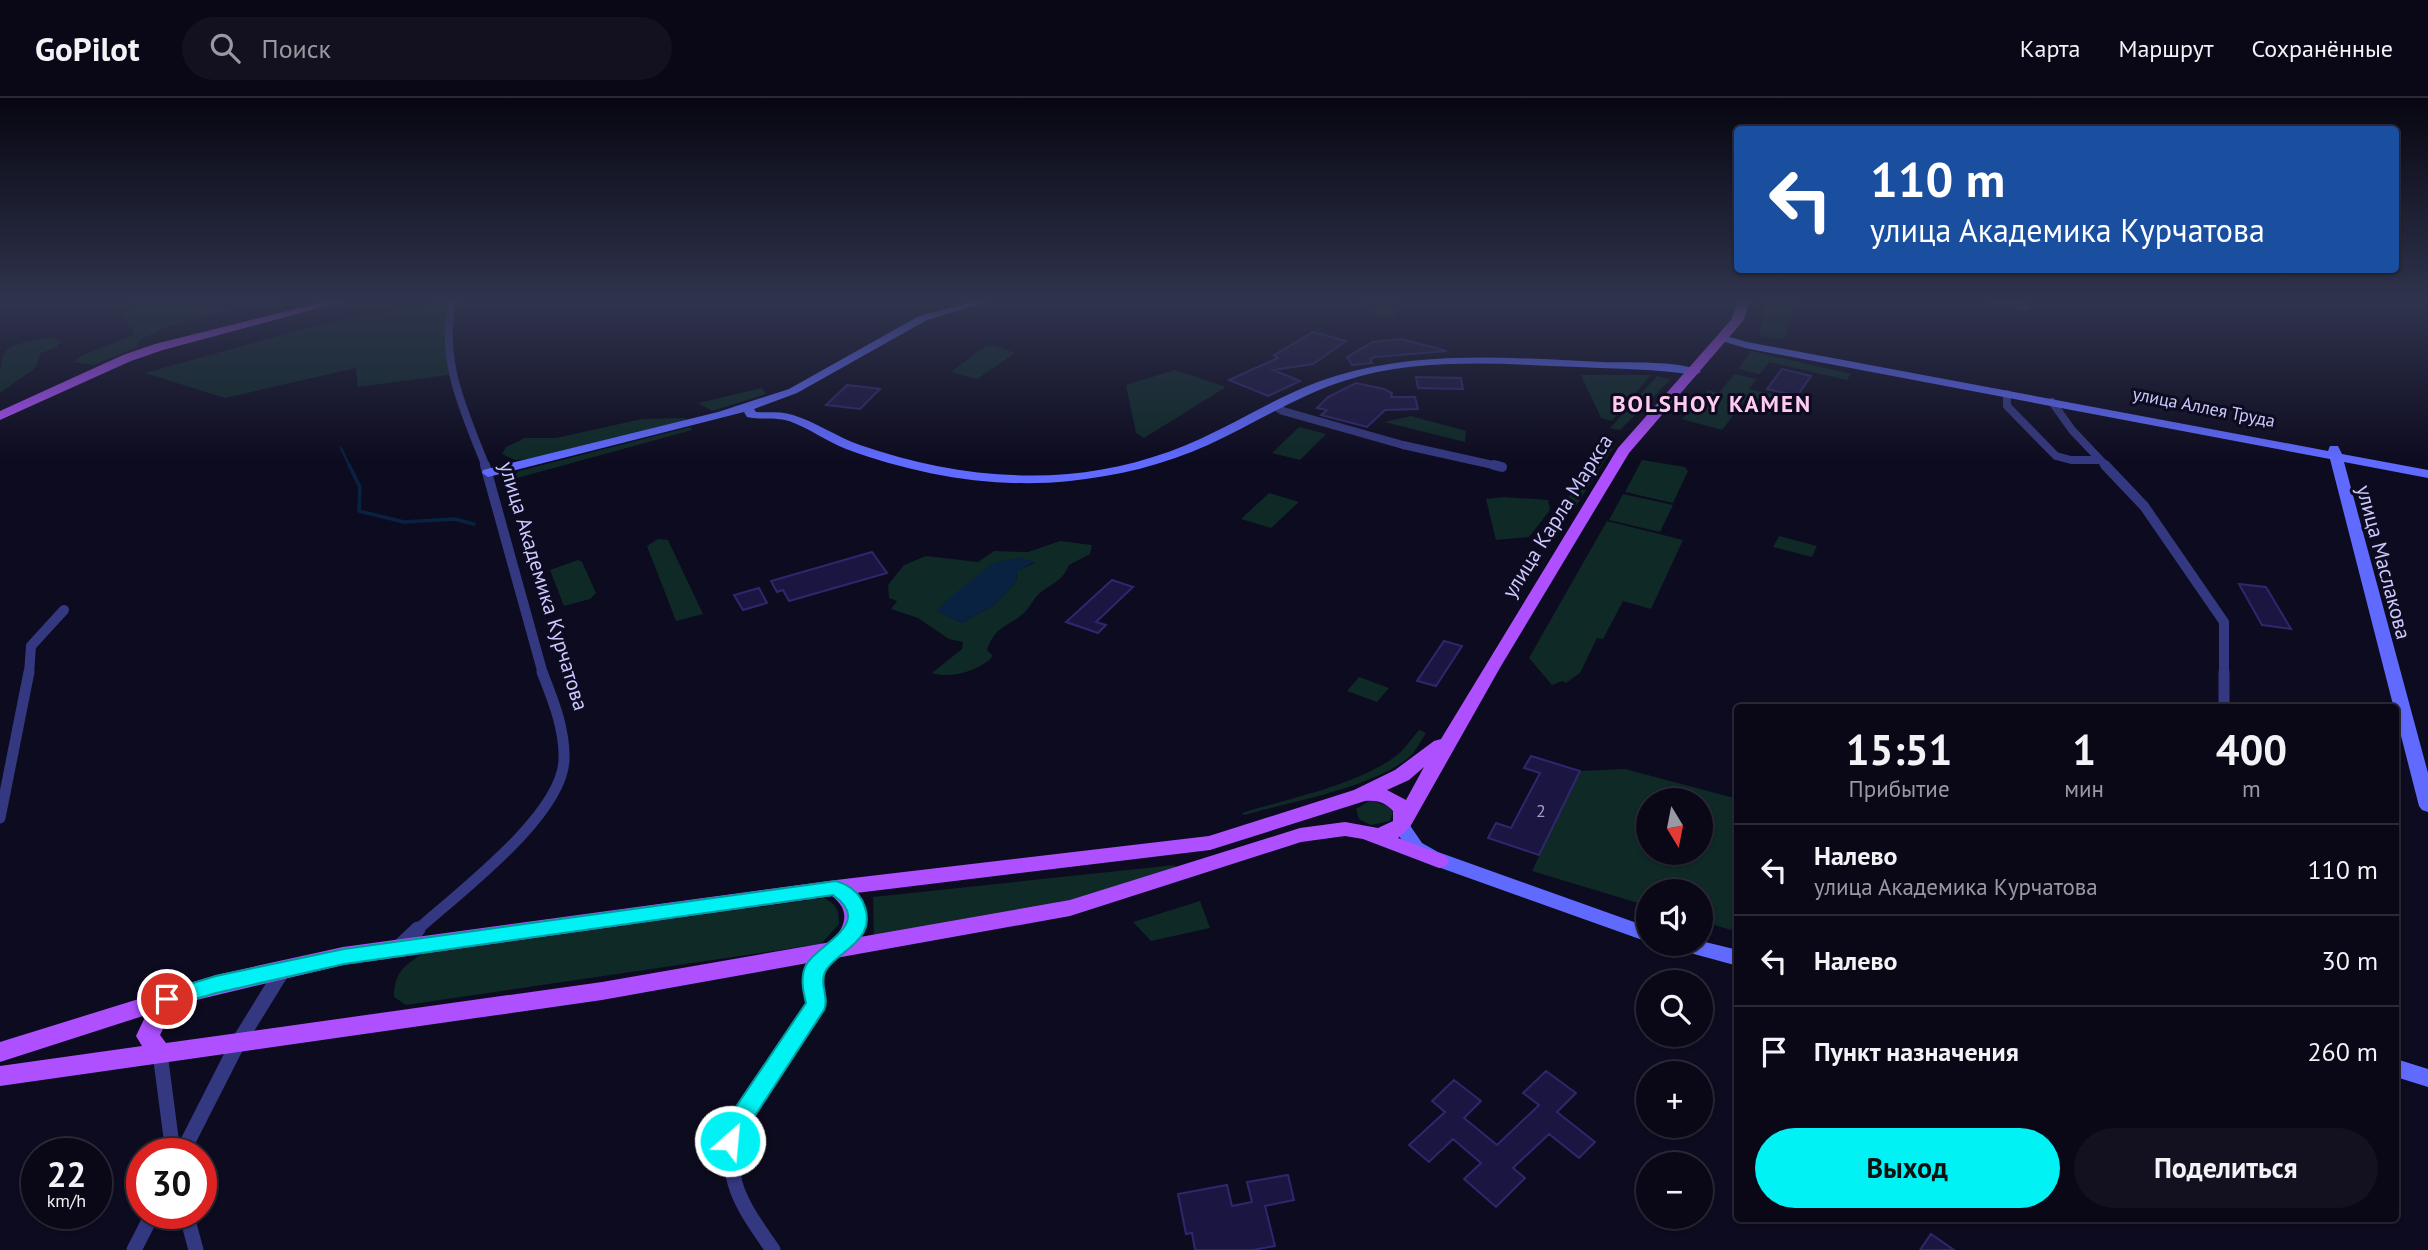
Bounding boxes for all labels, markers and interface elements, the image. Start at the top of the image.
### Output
search box [182,17,672,80]
text: GoPilot [35,27,140,70]
icon: search [206,29,244,67]
text: Поиск [262,32,331,65]
text: Карта [2020,33,2080,64]
text: Маршрут [2118,33,2213,64]
text: Сохранённые [2251,33,2393,64]
text: 110 m [1870,147,2005,211]
icon: left [1755,154,1846,245]
text: улица Академика Курчатова [1870,209,2265,251]
street label: улица Аллея Труда [2131,382,2277,432]
district label: BOLSHOY KAMEN [1612,389,1812,418]
street label: улица Карла Маркса [1496,429,1618,603]
street label: улица Академика Курчатова [493,458,595,714]
street label: улица Маслакова [2350,482,2418,642]
text: 15:51 [1846,722,1952,777]
text: 1 [2072,722,2096,777]
text: 400 [2216,722,2287,777]
text: Прибытие [1849,774,1950,803]
text: мин [2064,774,2104,803]
text: m [2242,774,2261,803]
north arrow [1636,788,1713,864]
map controls [1636,788,1713,1229]
house number: 2 [1536,799,1546,822]
text: Налево [1814,839,1898,872]
icon: left [1755,851,1793,889]
text: 110 m [2307,853,2378,886]
text: улица Академика Курчатова [1814,872,2098,901]
button: sound [1636,879,1713,956]
icon: left [1755,942,1793,980]
text: Налево [1814,944,1898,977]
text: 30 m [2322,944,2378,977]
pin [137,969,197,1029]
button: search [1636,970,1713,1047]
icon: arrive [148,980,186,1018]
icon: arrive [1755,1033,1793,1071]
text: Пункт назначения [1814,1035,2019,1068]
text: 260 m [2307,1035,2378,1068]
button: + [1636,1061,1713,1138]
position arrow [693,1104,767,1178]
button: Выход [1755,1128,2060,1208]
button: Поделиться [2074,1128,2378,1208]
speed limit sign: 30 [126,1138,217,1229]
text: 22 [47,1151,86,1197]
button: − [1636,1152,1713,1229]
text: km/h [47,1189,86,1212]

